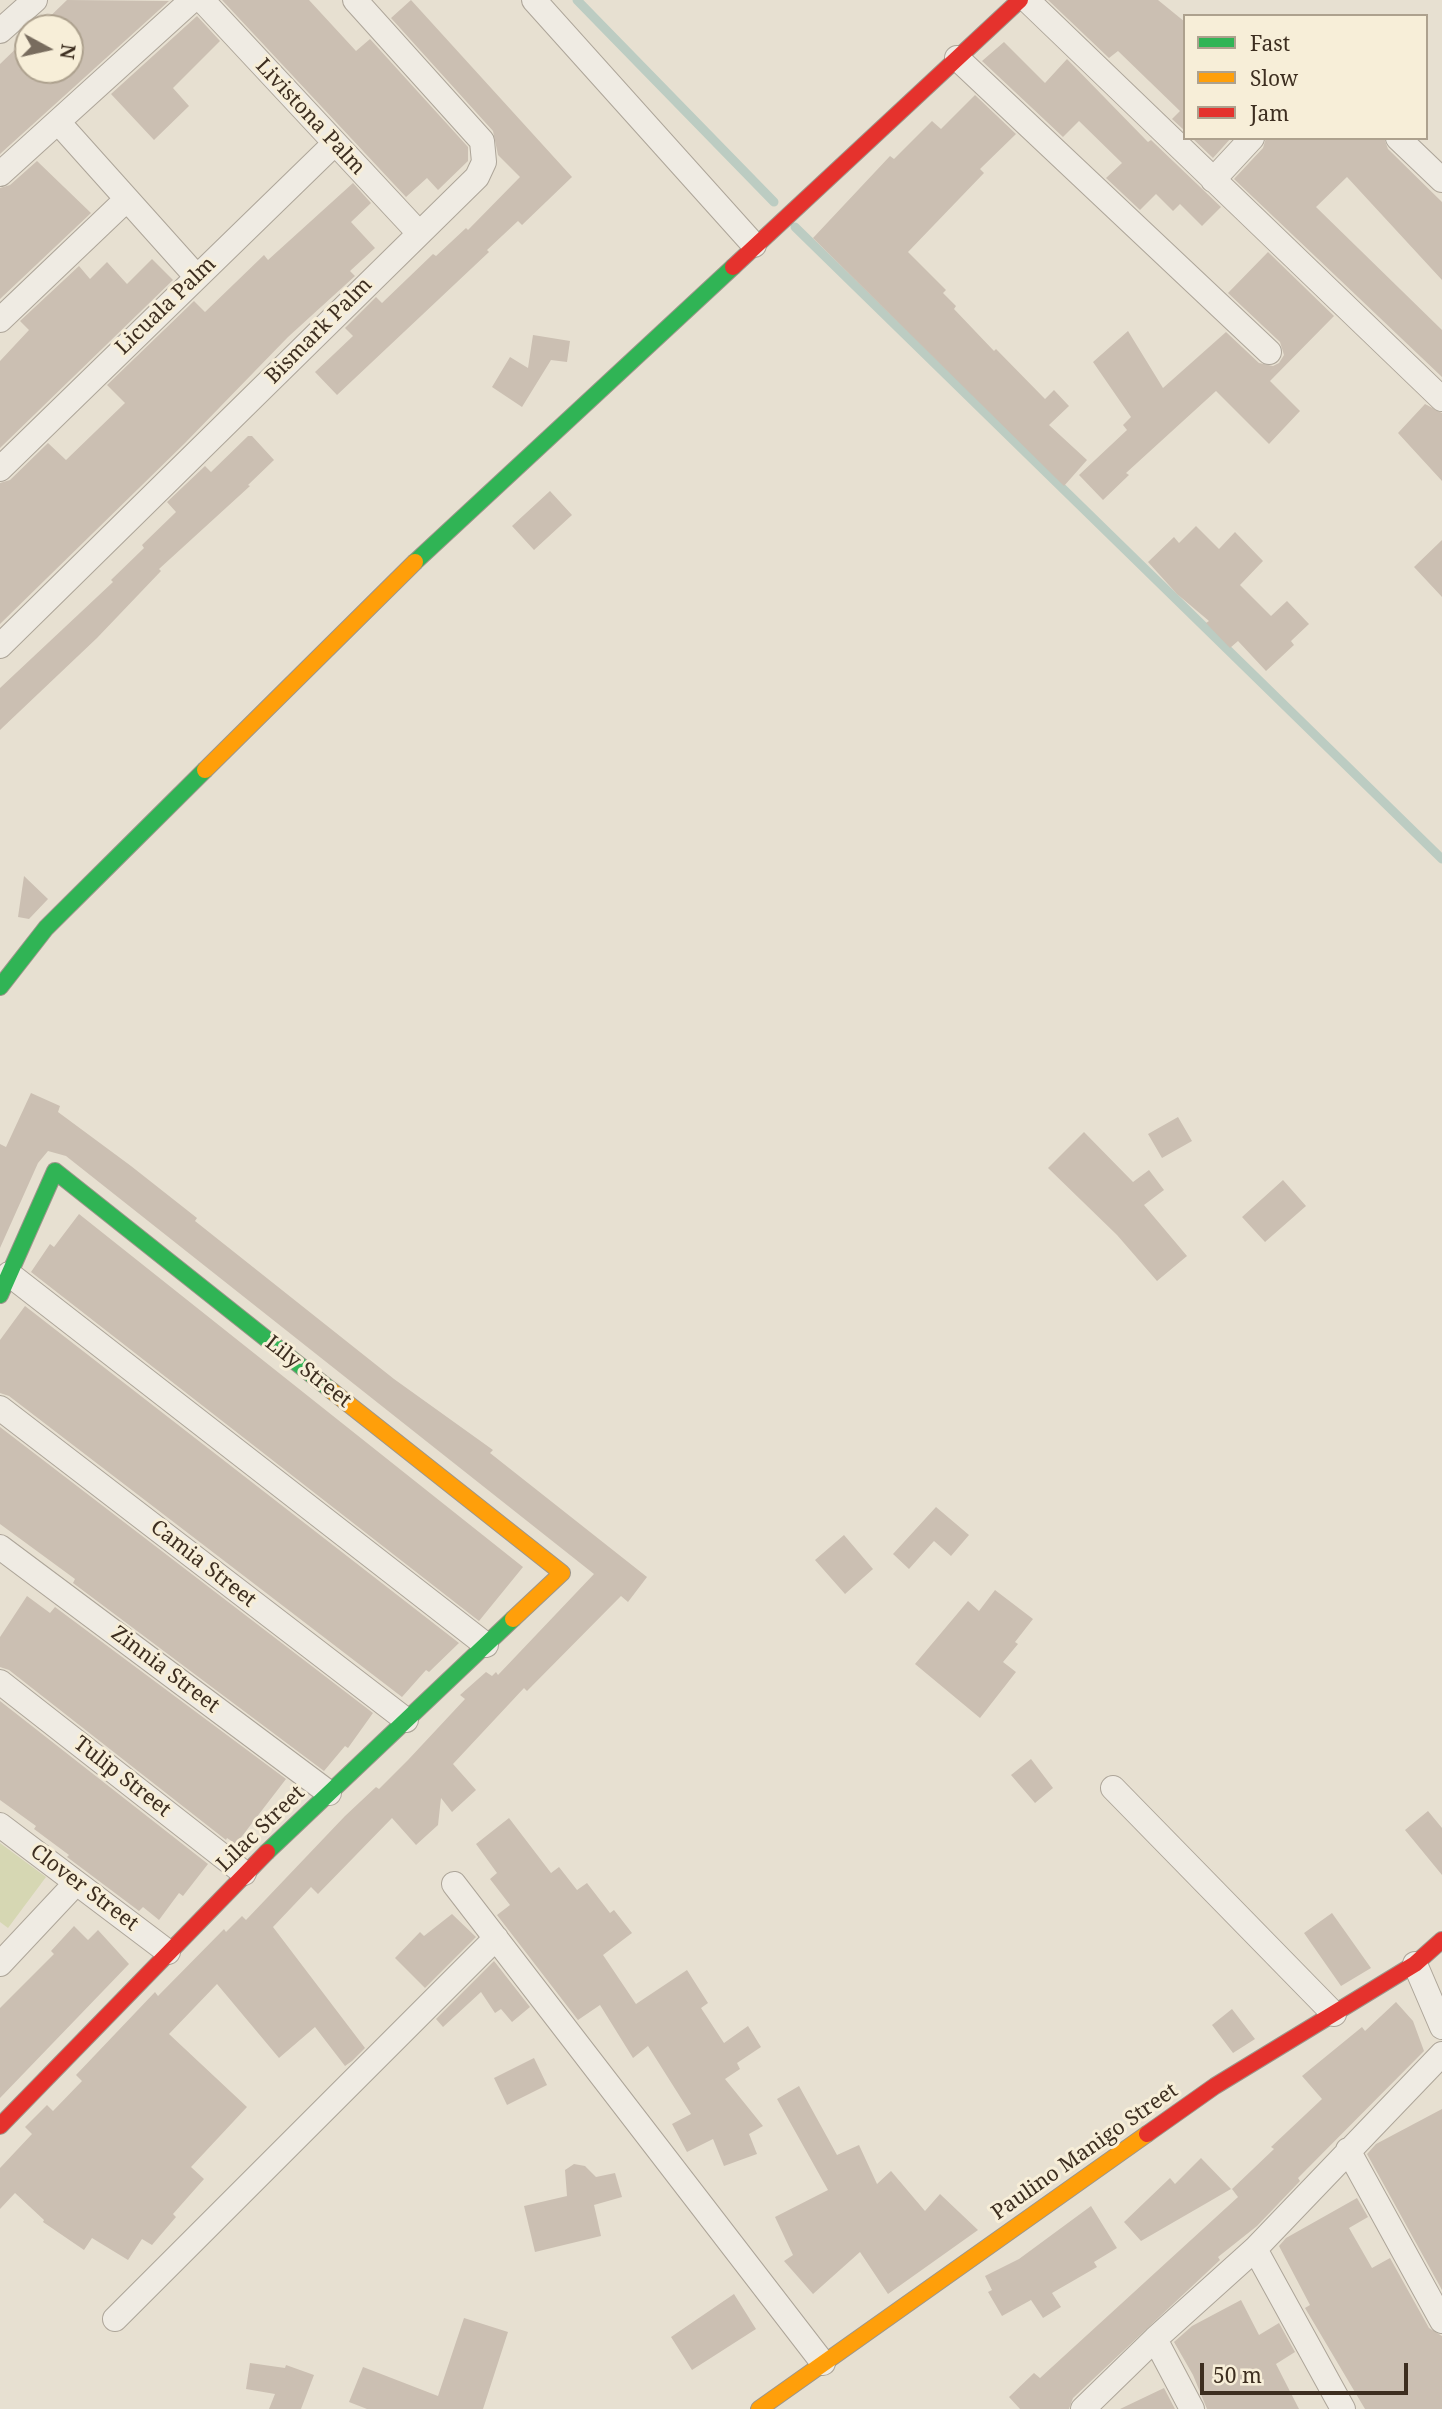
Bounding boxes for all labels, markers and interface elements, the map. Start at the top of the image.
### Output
north arrow [14,14,84,84]
legend [1183,14,1428,140]
text: Fast [1250,29,1290,57]
text: N [54,42,82,61]
street label: Livistona Palm [250,54,370,180]
text: Slow [1250,64,1298,92]
text: Jam [1250,99,1289,127]
street label: Licuala Palm [111,252,221,360]
street label: Bismark Palm [261,273,377,389]
street label: Lily Street [260,1331,356,1413]
street label: Camia Street [145,1515,261,1613]
street label: Zinnia Street [106,1621,224,1719]
street label: Tulip Street [68,1731,176,1823]
street label: Lilac Street [212,1781,310,1877]
street label: Clover Street [25,1839,143,1937]
street label: Paulino Manigo Street [987,2078,1183,2226]
scale bar [1204,2350,1412,2394]
text: 50 m [1213,2361,1262,2389]

